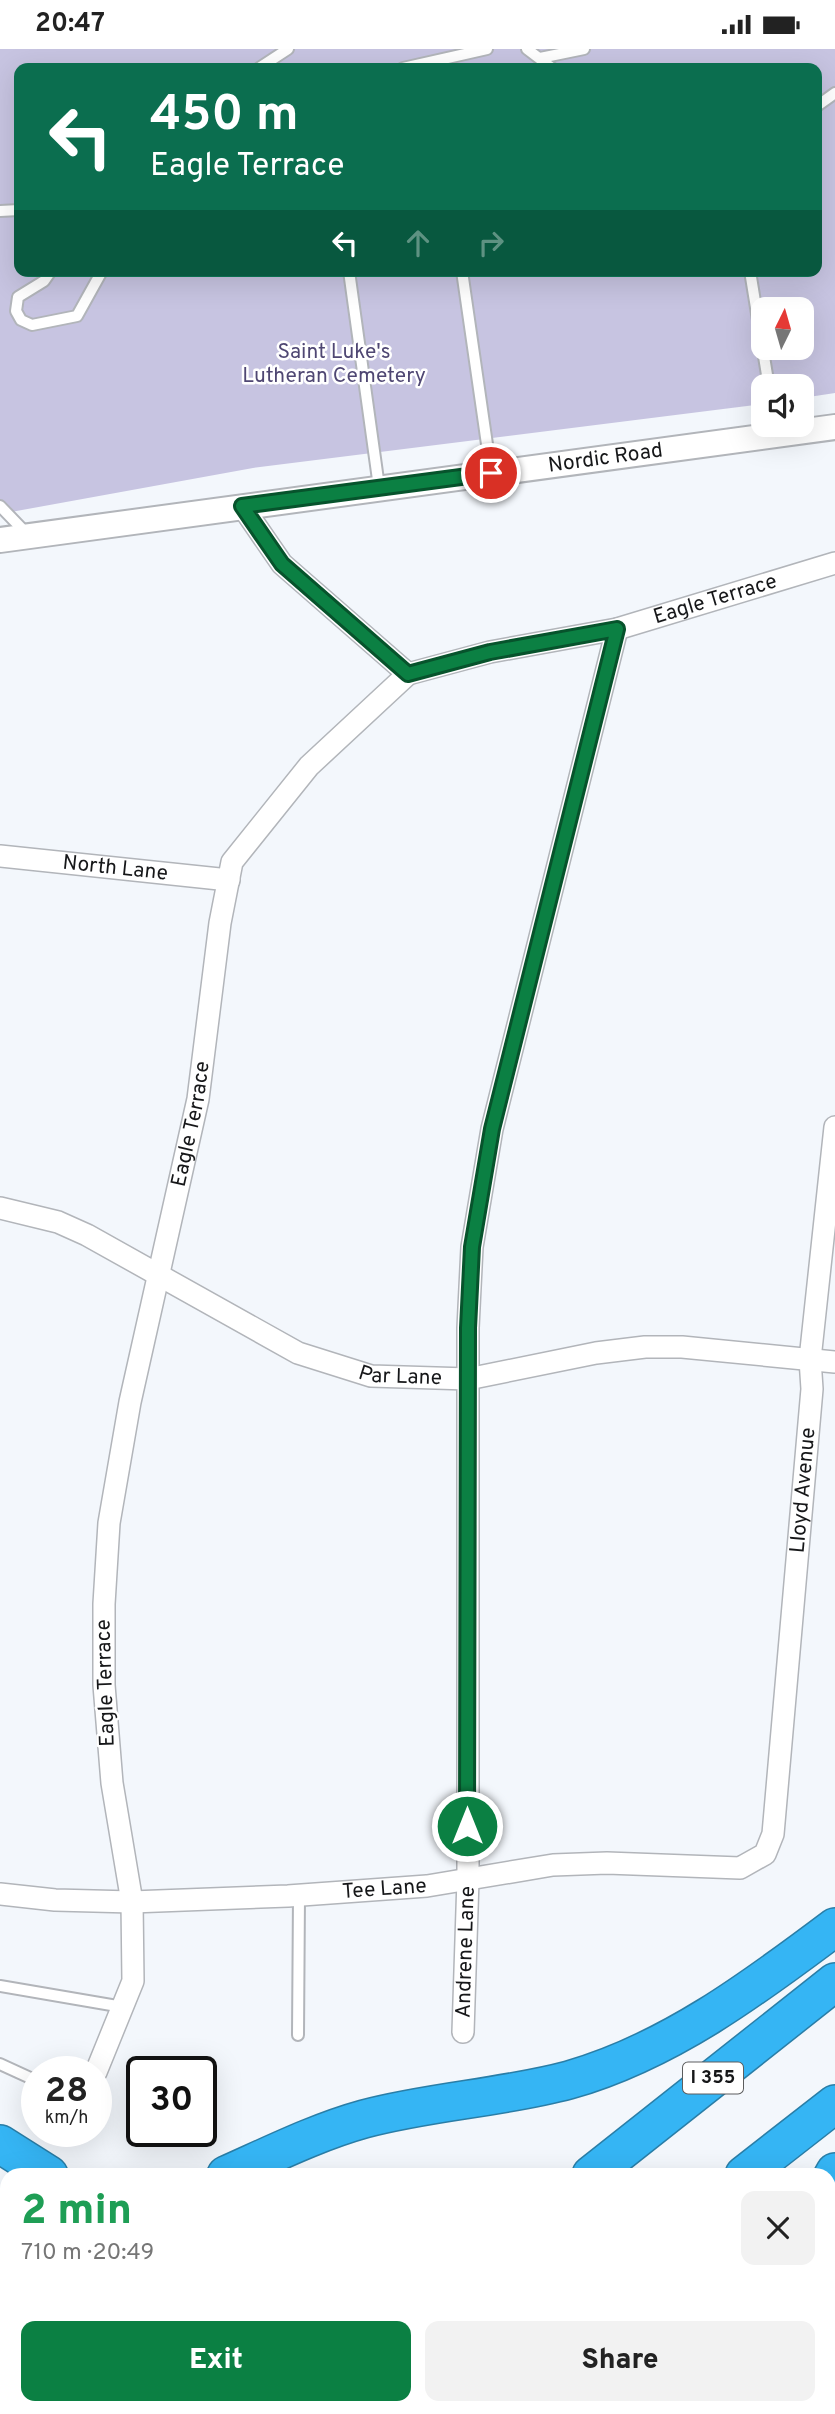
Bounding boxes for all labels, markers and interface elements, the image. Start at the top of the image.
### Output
text: 20:47 [35,8,105,41]
text: 450 m [150,86,299,148]
icon: left [35,91,126,182]
text: Eagle Terrace [150,147,344,187]
icon: left [326,224,364,262]
icon: ahead [399,224,437,262]
icon: right [472,224,510,262]
north arrow [751,297,814,361]
map controls [751,297,814,437]
park label: Saint Luke's Lutheran Cemetery [242,339,426,390]
button: sound [751,374,814,437]
street label: Nordic Road [546,437,664,479]
pin [461,443,521,503]
icon: arrive [472,454,510,492]
street label: Eagle Terrace [650,568,780,631]
street label: North Lane [61,849,169,887]
street label: Eagle Terrace [165,1060,216,1189]
street label: Par Lane [355,1359,443,1392]
street label: Lloyd Avenue [784,1426,822,1554]
street label: Eagle Terrace [90,1619,122,1747]
position arrow [430,1789,504,1863]
street label: Tee Lane [341,1873,428,1906]
street label: Andrene Lane [450,1885,481,2019]
speed limit sign: 30 [126,2056,217,2147]
road number: I 355 [683,2062,743,2093]
text: 28 [45,2070,88,2114]
text: km/h [45,2107,88,2130]
text: 2 min [21,2186,132,2239]
button: close [741,2191,815,2265]
text: 710 m · 20:49 [21,2239,154,2268]
button: Exit [21,2321,411,2401]
button: Share [425,2321,815,2401]

